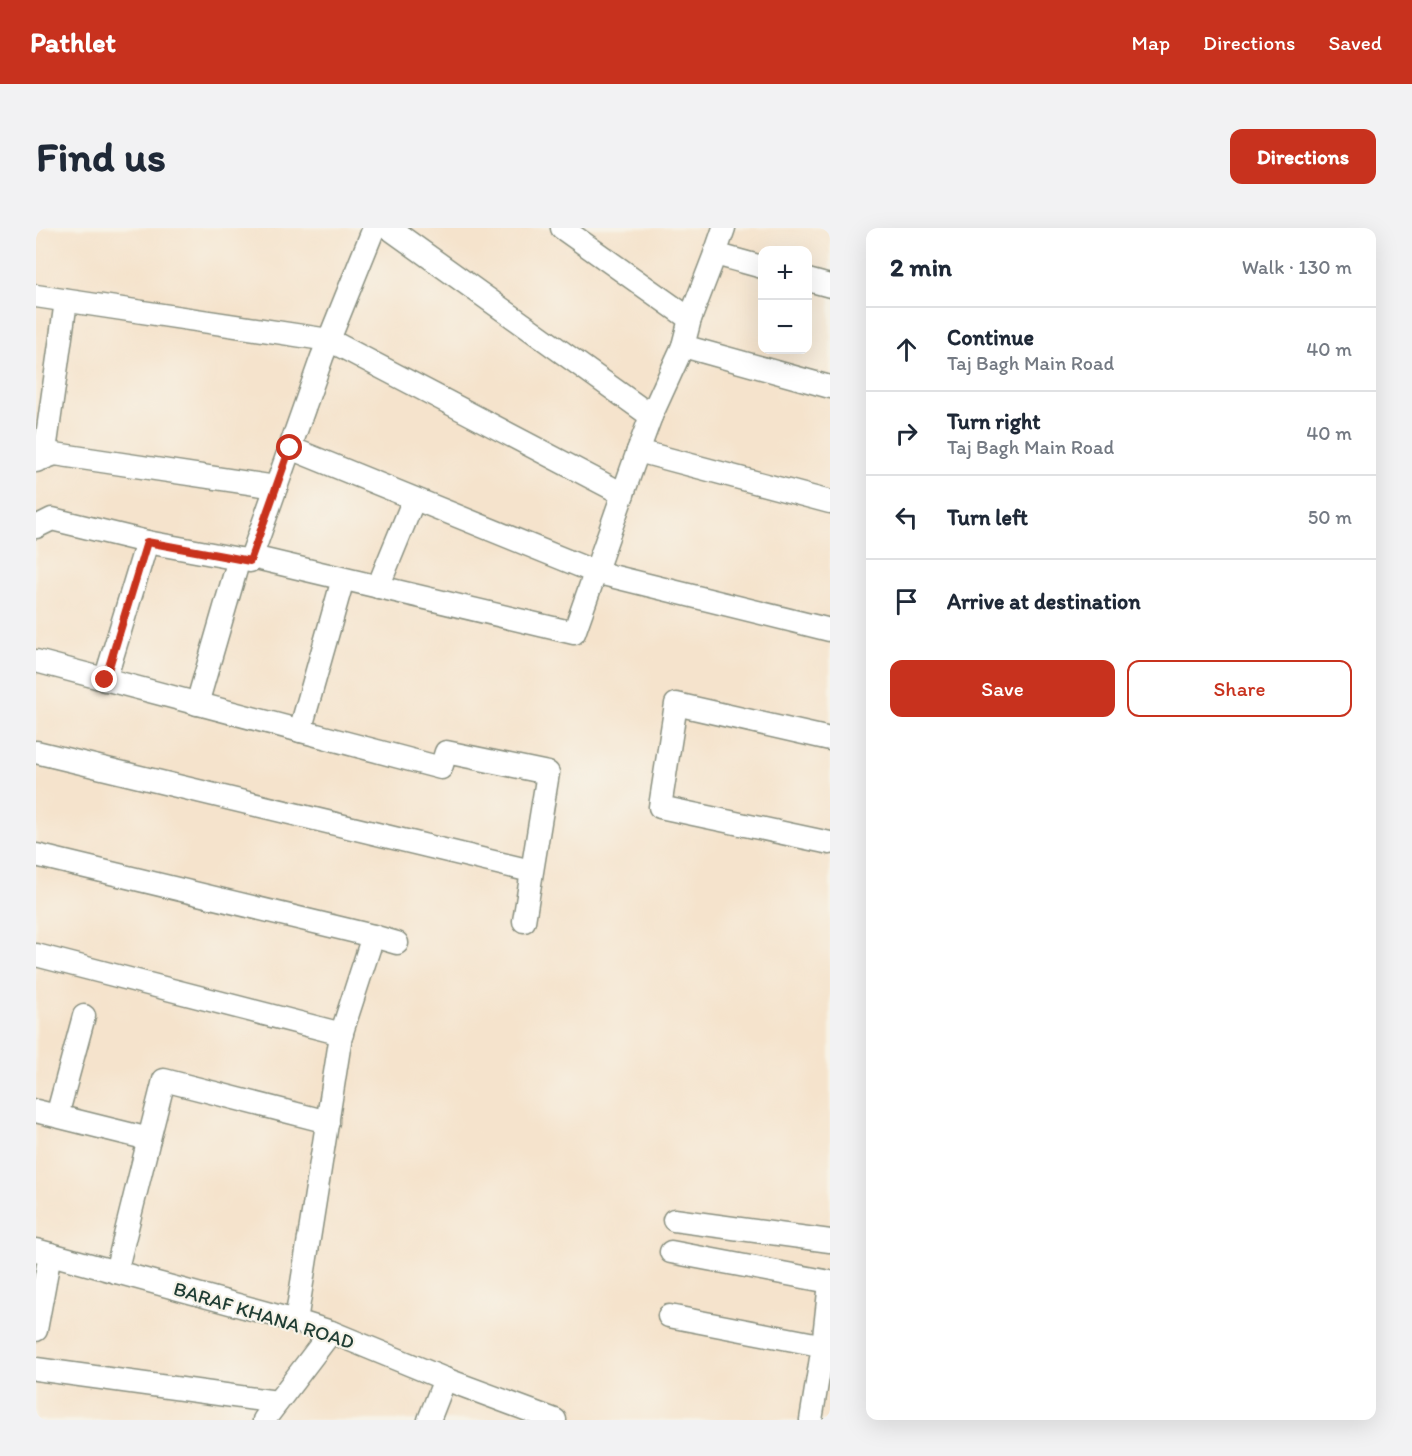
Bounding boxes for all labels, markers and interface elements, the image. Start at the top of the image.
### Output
text: Pathlet [30,25,116,59]
text: Map [1132,30,1170,55]
text: Directions [1203,30,1295,55]
text: Saved [1328,30,1382,55]
button: Directions [1230,129,1376,184]
text: Find us [36,131,166,182]
map controls [758,246,812,354]
button: + [758,246,812,300]
text: 2 min [890,251,952,283]
text: Walk · 130 m [1242,255,1352,279]
button: − [758,300,812,354]
text: Continue [947,324,1034,351]
icon: ahead [890,333,923,366]
text: 40 m [1306,337,1352,361]
text: Taj Bagh Main Road [947,351,1114,375]
text: Turn right [947,408,1041,435]
icon: right [890,417,923,450]
text: 40 m [1306,421,1352,445]
route start [276,434,302,460]
text: Taj Bagh Main Road [947,435,1114,459]
icon: left [890,501,923,534]
text: Turn left [947,504,1028,531]
text: 50 m [1308,505,1352,529]
icon: arrive [890,585,923,618]
text: Arrive at destination [947,588,1141,615]
button: Save [890,660,1115,717]
button: Share [1127,660,1352,717]
route end [91,666,117,692]
street label: BARAF KHANA ROAD [171,1276,357,1354]

